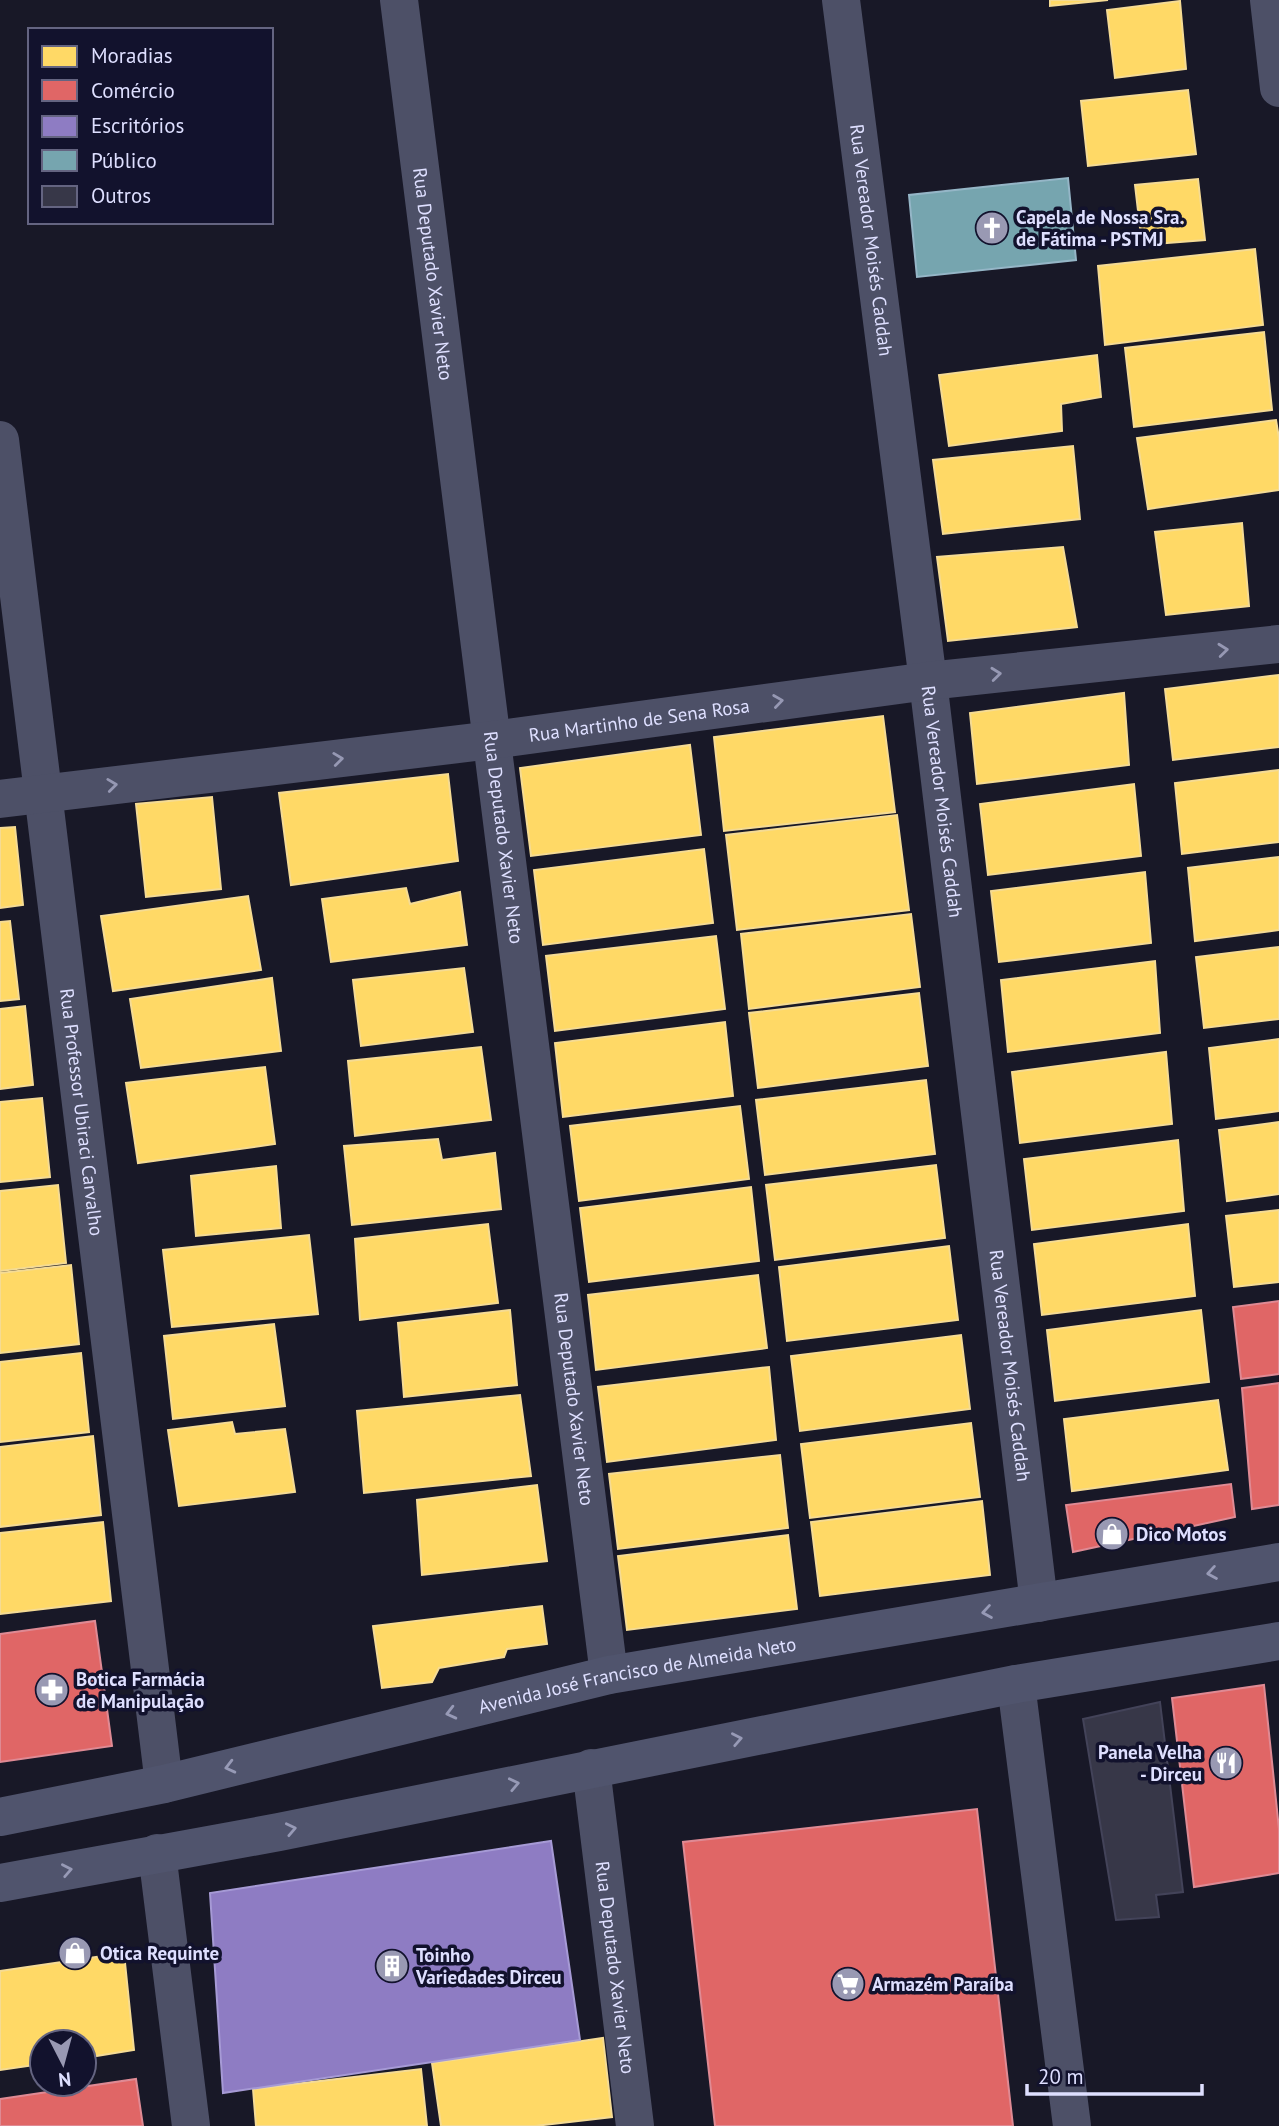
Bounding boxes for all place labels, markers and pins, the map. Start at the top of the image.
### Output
place label: Capela de Nossa Sra. de Fátima - PSTMJ [1016,205,1184,251]
church icon: Capela de Nossa Sra. de Fátima - PSTMJ [973,209,1011,247]
shop icon: Dico Motos [1093,1515,1131,1553]
place label: Dico Motos [1136,1522,1226,1546]
place label: Botica Farmácia de Manipulação [76,1667,205,1713]
pharmacy icon: Botica Farmácia de Manipulação [33,1671,71,1709]
place label: Panela Velha - Dirceu [1098,1740,1202,1786]
restaurant icon: Panela Velha - Dirceu [1207,1744,1245,1782]
shop icon: Otica Requinte [56,1934,94,1972]
place label: Otica Requinte [100,1941,219,1965]
place label: Toinho Variedades Dirceu [415,1943,561,1989]
building icon: Toinho Variedades Dirceu [373,1947,411,1985]
supermarket icon: Armazém Paraíba [829,1965,867,2003]
place label: Armazém Paraíba [872,1972,1014,1996]

